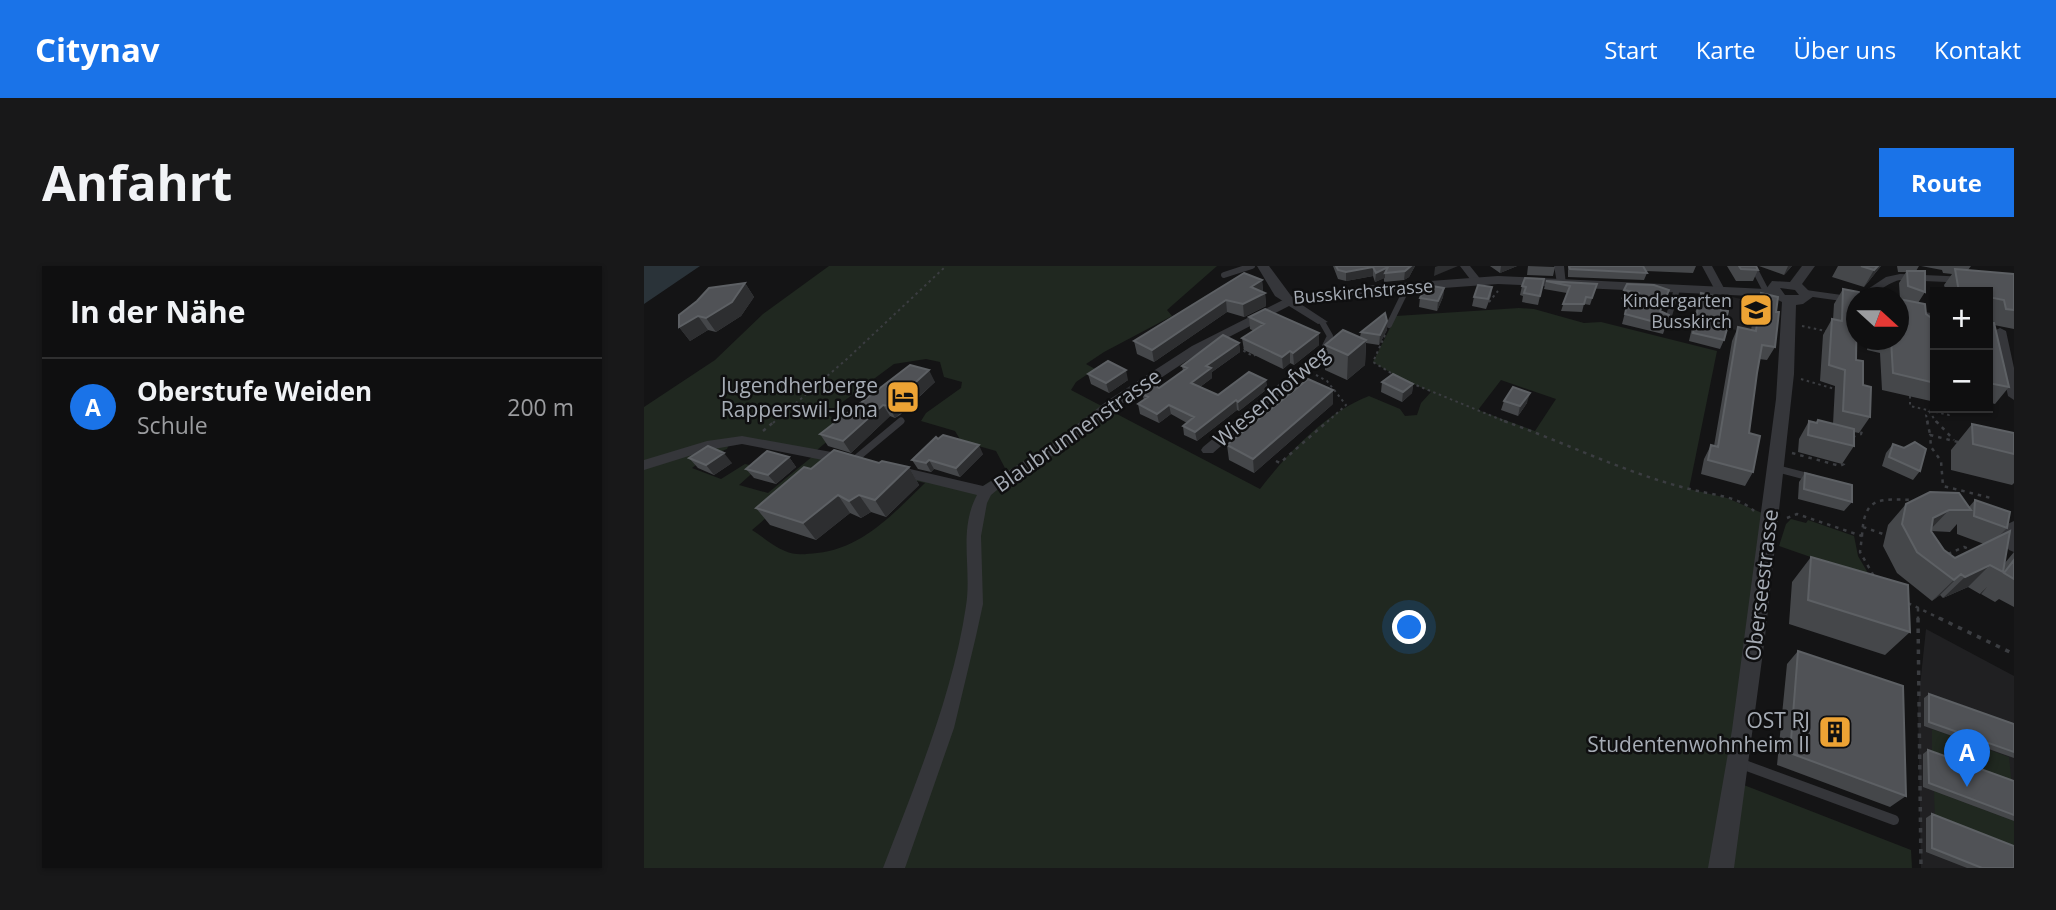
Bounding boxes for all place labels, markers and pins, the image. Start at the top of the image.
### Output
place label: Kindergarten Busskirch [1622,288,1732,333]
school or university icon: Kindergarten Busskirch [1737,291,1775,329]
place label: Jugendherberge Rapperswil-Jona [719,371,878,423]
hotel icon: Jugendherberge Rapperswil-Jona [884,378,922,416]
place label: OST RJ Studentenwohnheim II [1587,706,1810,758]
building icon: OST RJ Studentenwohnheim II [1816,713,1854,751]
pin: A [1944,729,1990,787]

